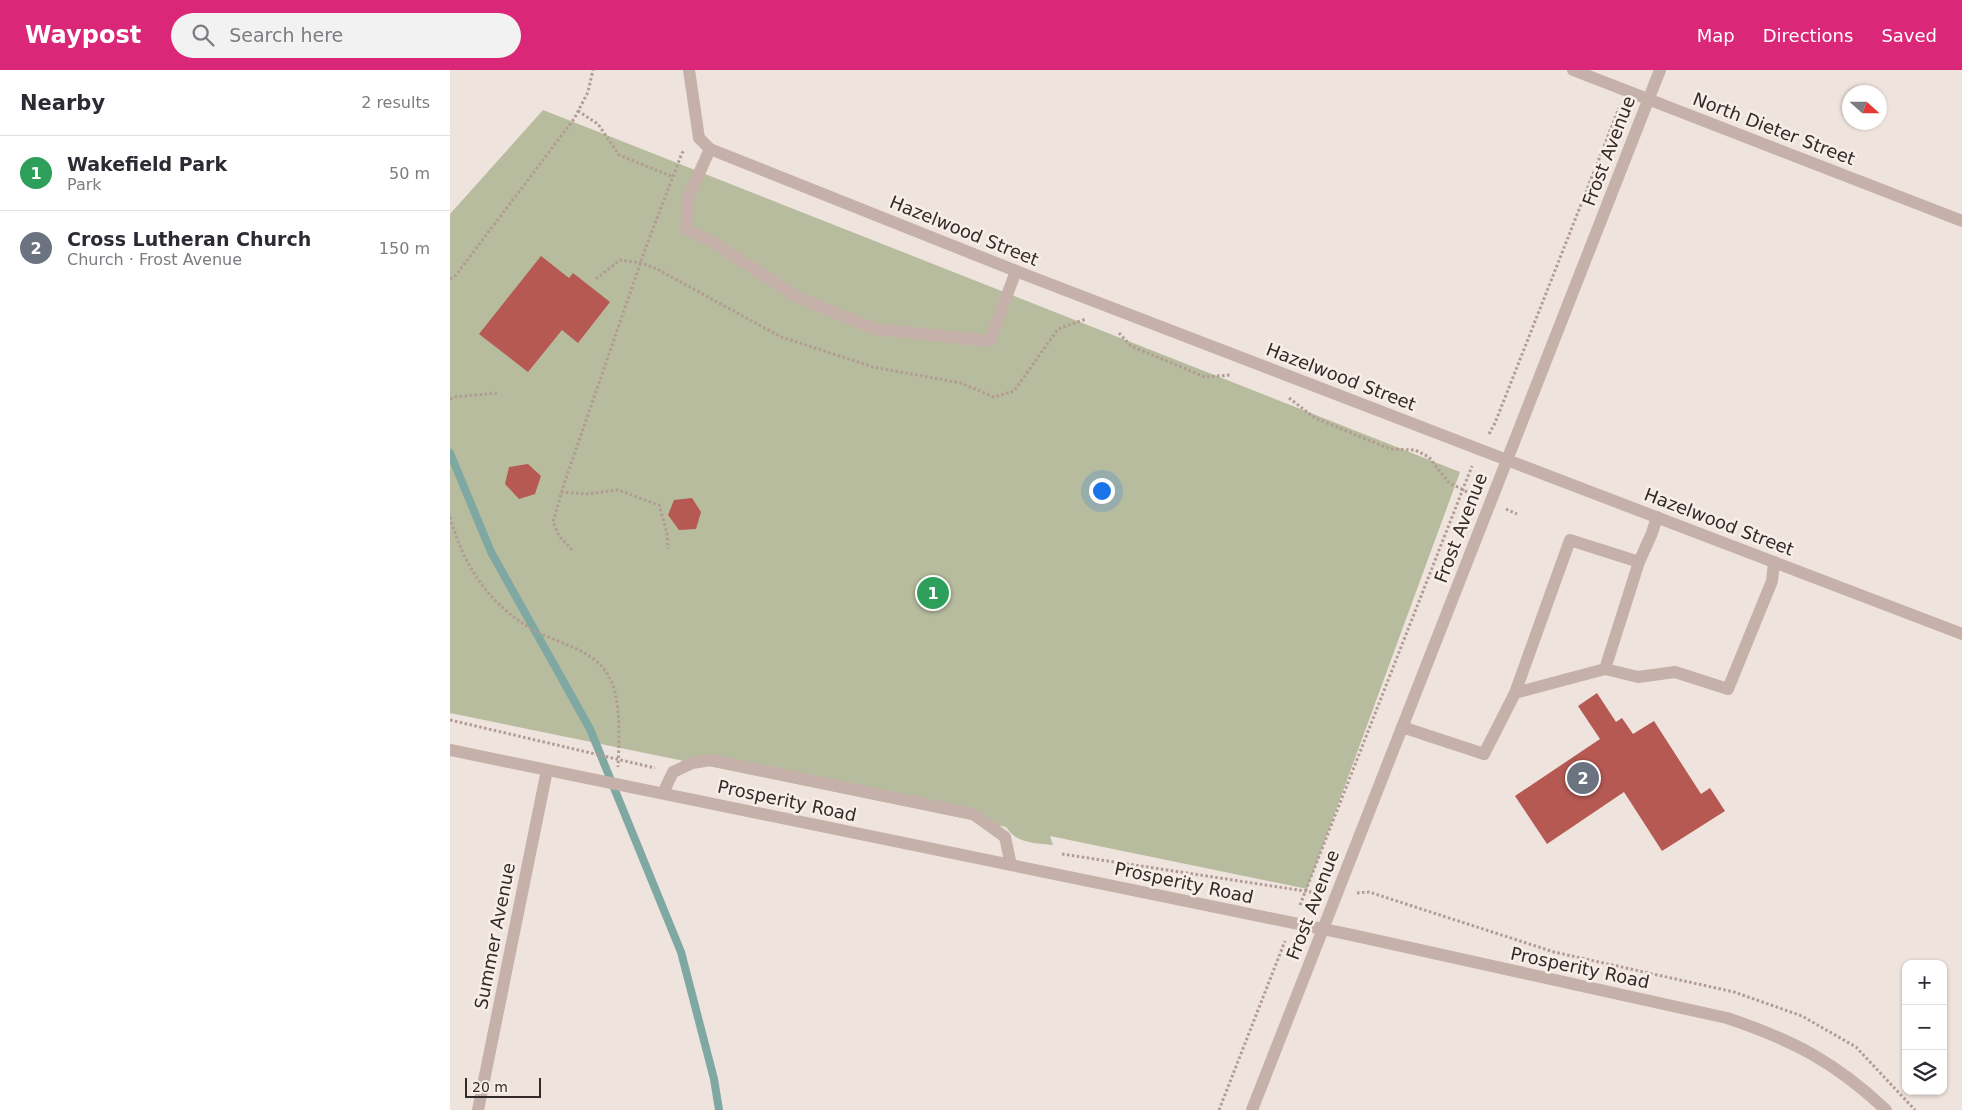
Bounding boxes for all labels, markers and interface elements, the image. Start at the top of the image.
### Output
search box [171,13,521,58]
text: Waypost [25,21,141,49]
icon: search [189,21,217,49]
text: Search here [229,24,343,46]
text: Map [1697,25,1735,46]
text: Directions [1763,25,1853,46]
text: Saved [1881,25,1937,46]
north arrow [1842,85,1887,130]
street label: North Dieter Street [1690,88,1858,169]
text: Nearby [20,91,105,115]
text: 2 results [361,93,430,112]
street label: Frost Avenue [1578,93,1639,209]
text: Wakefield Park [67,153,227,175]
text: 1 [30,164,42,183]
text: 50 m [389,164,430,183]
text: Park [67,175,102,194]
street label: Hazelwood Street [887,191,1042,270]
text: Cross Lutheran Church [67,228,311,250]
text: 2 [30,239,42,258]
text: 150 m [379,239,430,258]
text: Church · Frost Avenue [67,250,242,269]
street label: Hazelwood Street [1263,338,1419,415]
street label: Frost Avenue [1430,470,1491,586]
your location [1089,478,1115,504]
street label: Hazelwood Street [1641,483,1797,560]
pin: 1 [917,574,949,612]
pin: 2 [1567,759,1599,797]
street label: Prosperity Road [716,776,858,825]
street label: Frost Avenue [1282,847,1343,963]
street label: Prosperity Road [1113,858,1255,907]
street label: Summer Avenue [470,861,519,1011]
street label: Prosperity Road [1509,943,1651,992]
map controls [1902,960,1947,1095]
button: + [1902,960,1947,1005]
button: − [1902,1005,1947,1050]
button: layers [1902,1050,1947,1095]
scale bar [465,1075,541,1098]
text: 20 m [472,1079,508,1095]

